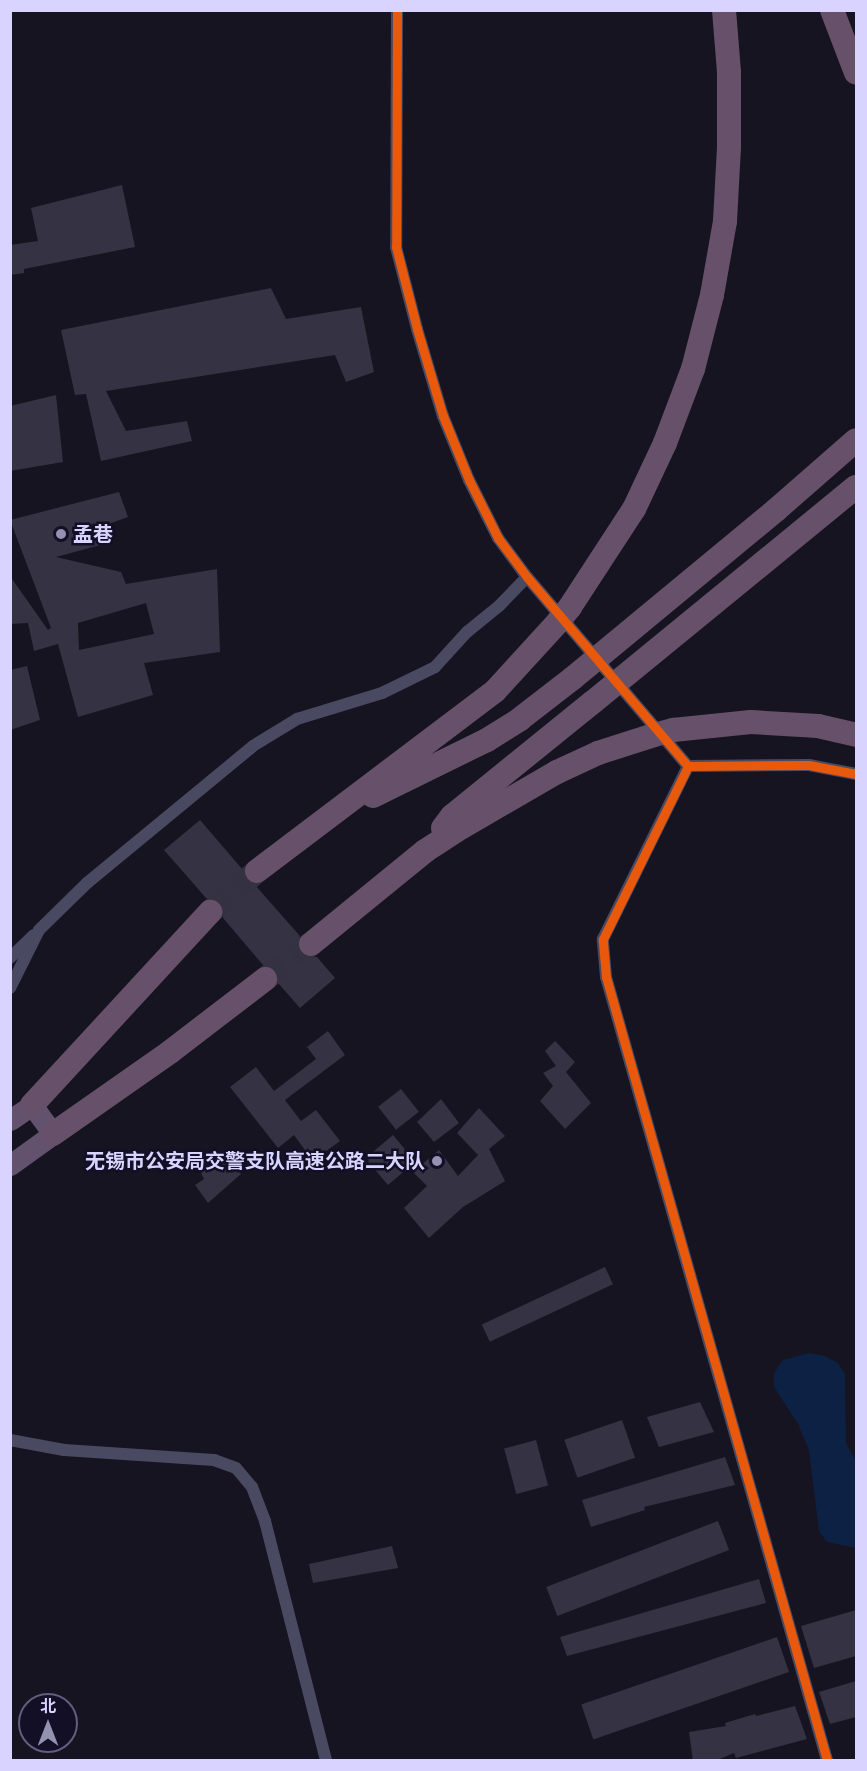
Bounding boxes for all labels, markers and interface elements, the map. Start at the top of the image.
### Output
place label: 孟巷 [73,522,113,546]
marker: 孟巷 [54,527,68,541]
place label: 无锡市公安局交警支队高速公路二大队 [85,1149,425,1173]
marker: 无锡市公安局交警支队高速公路二大队 [430,1154,444,1168]
north arrow [18,1693,78,1753]
text: 北 [40,1697,56,1716]

